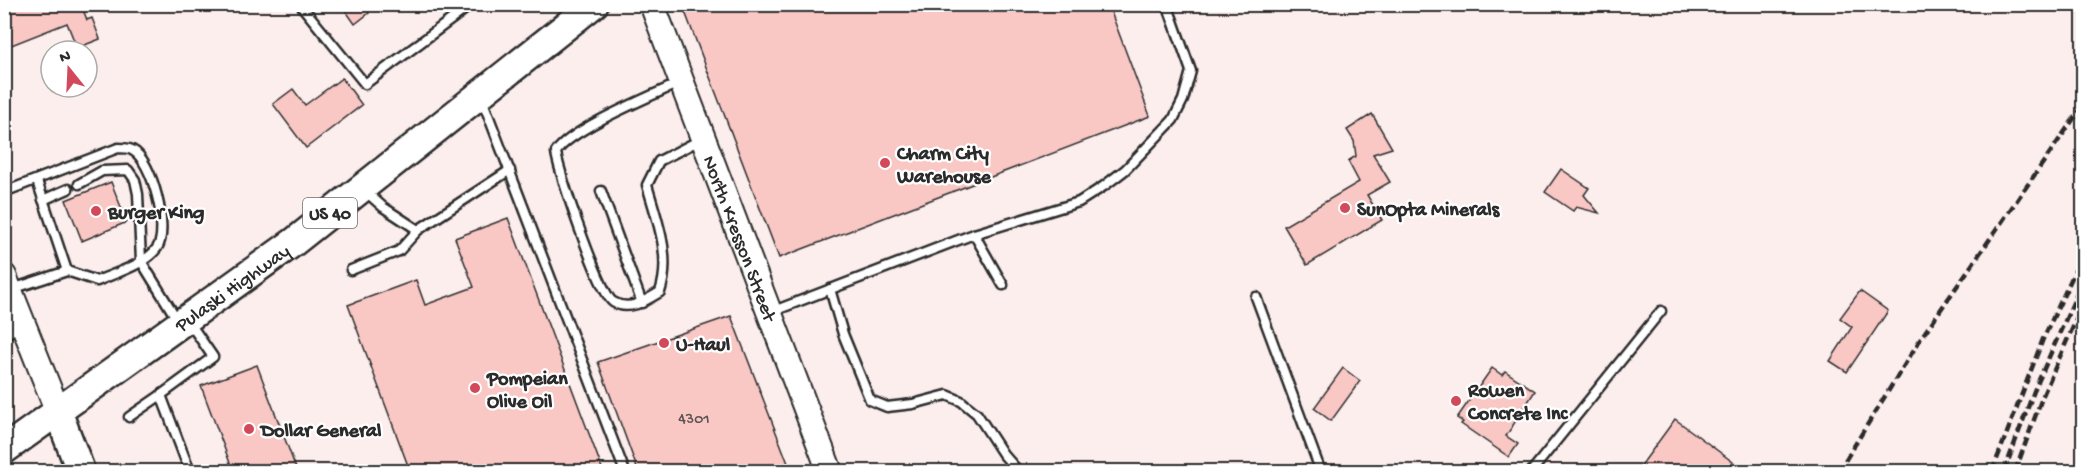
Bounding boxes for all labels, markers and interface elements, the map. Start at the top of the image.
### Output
north arrow [39,39,99,99]
text: N [58,47,74,69]
place label: Charm City Warehouse [896,144,991,190]
street label: North Kresson Street [696,153,780,327]
marker: Charm City Warehouse [878,156,892,170]
road number: US 40 [303,198,357,228]
place label: SunOpta Minerals [1357,200,1501,223]
marker: SunOpta Minerals [1338,201,1352,215]
place label: Burger King [107,203,204,226]
marker: Burger King [89,204,103,218]
street label: Pulaski Highway [171,241,296,339]
place label: U-Haul [676,335,731,358]
marker: U-Haul [657,336,671,350]
place label: Pompeian Olive Oil [486,369,568,415]
marker: Pompeian Olive Oil [468,381,482,395]
place label: Rowen Concrete Inc [1467,381,1568,427]
marker: Rowen Concrete Inc [1449,394,1463,408]
house number: 4301 [678,411,710,430]
place label: Dollar General [259,421,382,444]
marker: Dollar General [242,422,256,436]

